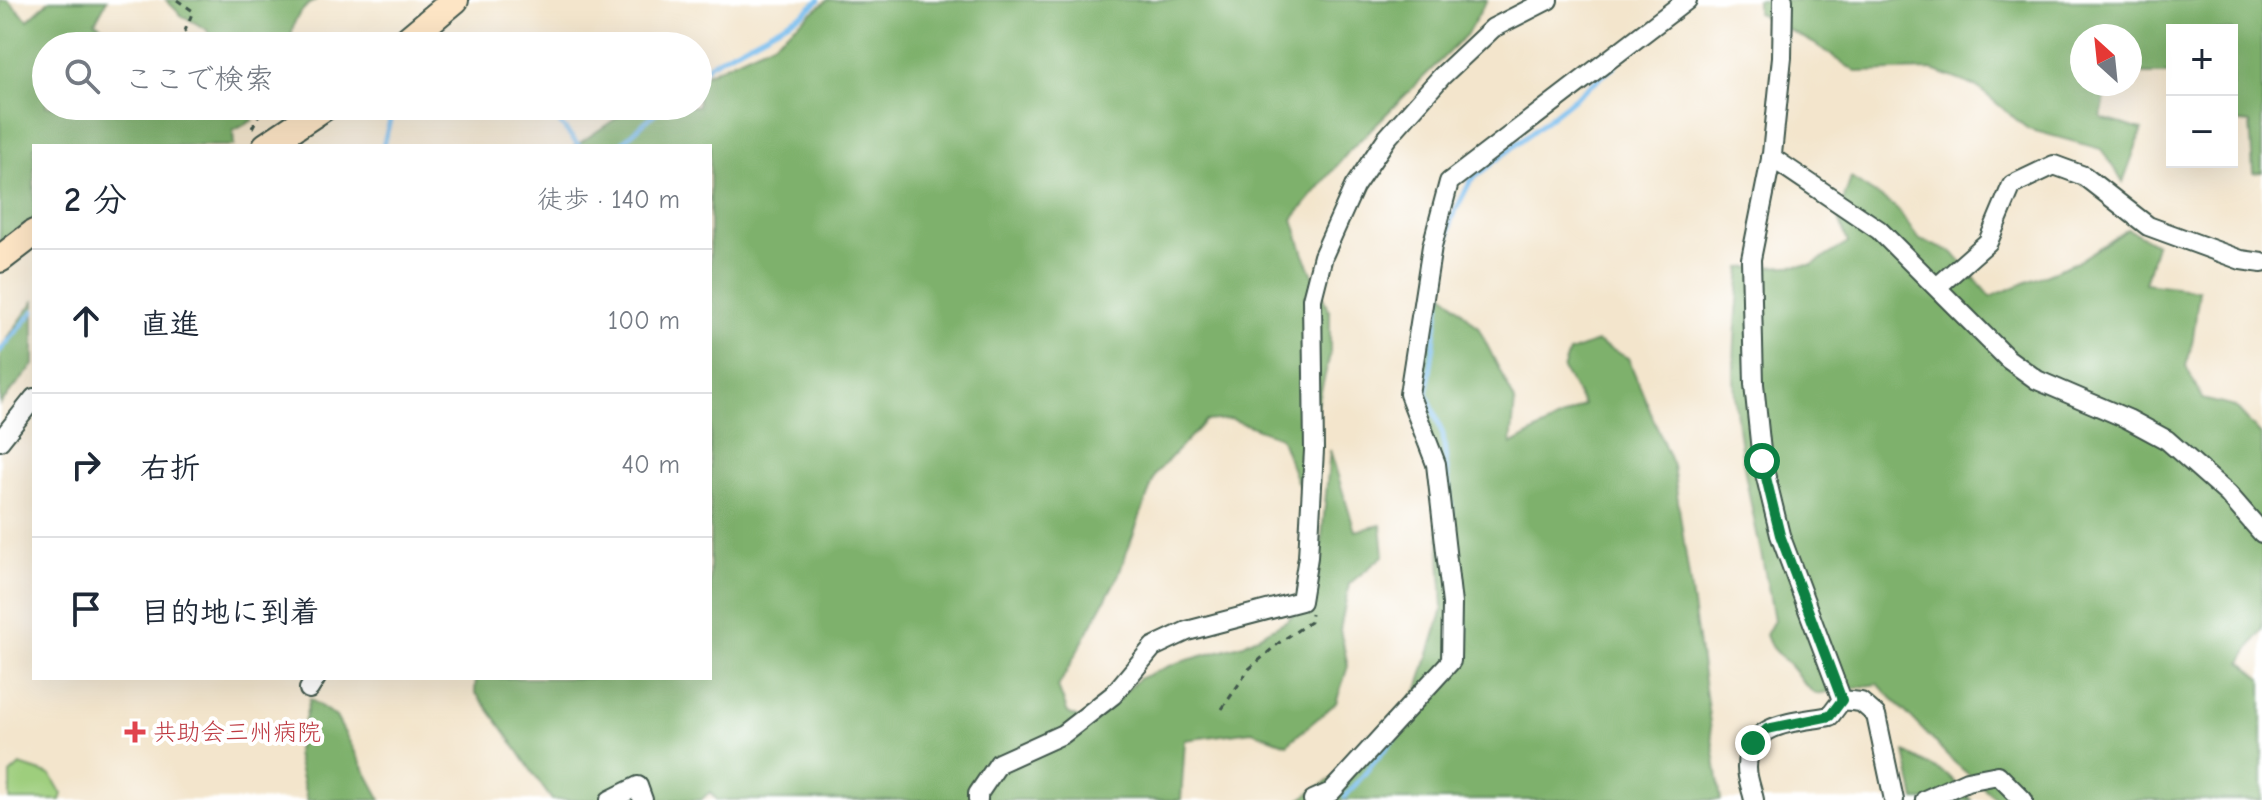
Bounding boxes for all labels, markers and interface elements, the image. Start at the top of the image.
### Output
north arrow [2070,24,2142,96]
map controls [2166,24,2238,168]
button: + [2166,24,2238,96]
search box [32,32,712,120]
icon: search [60,54,104,98]
text: ここで検索 [124,62,274,97]
button: − [2166,96,2238,168]
text: 2 分 [64,180,127,220]
text: 徒歩 · 140 m [537,185,680,215]
icon: ahead [64,299,108,343]
text: 100 m [608,306,680,336]
text: 直進 [140,307,200,342]
icon: right [64,443,108,487]
route start [1744,443,1780,479]
text: 40 m [621,450,680,480]
text: 右折 [140,451,200,486]
icon: arrive [64,587,108,631]
text: 目的地に到着 [140,595,320,630]
place label: 共助会三州病院 [153,718,321,746]
marker: 共助会三州病院 [124,721,146,743]
route end [1735,725,1771,761]

